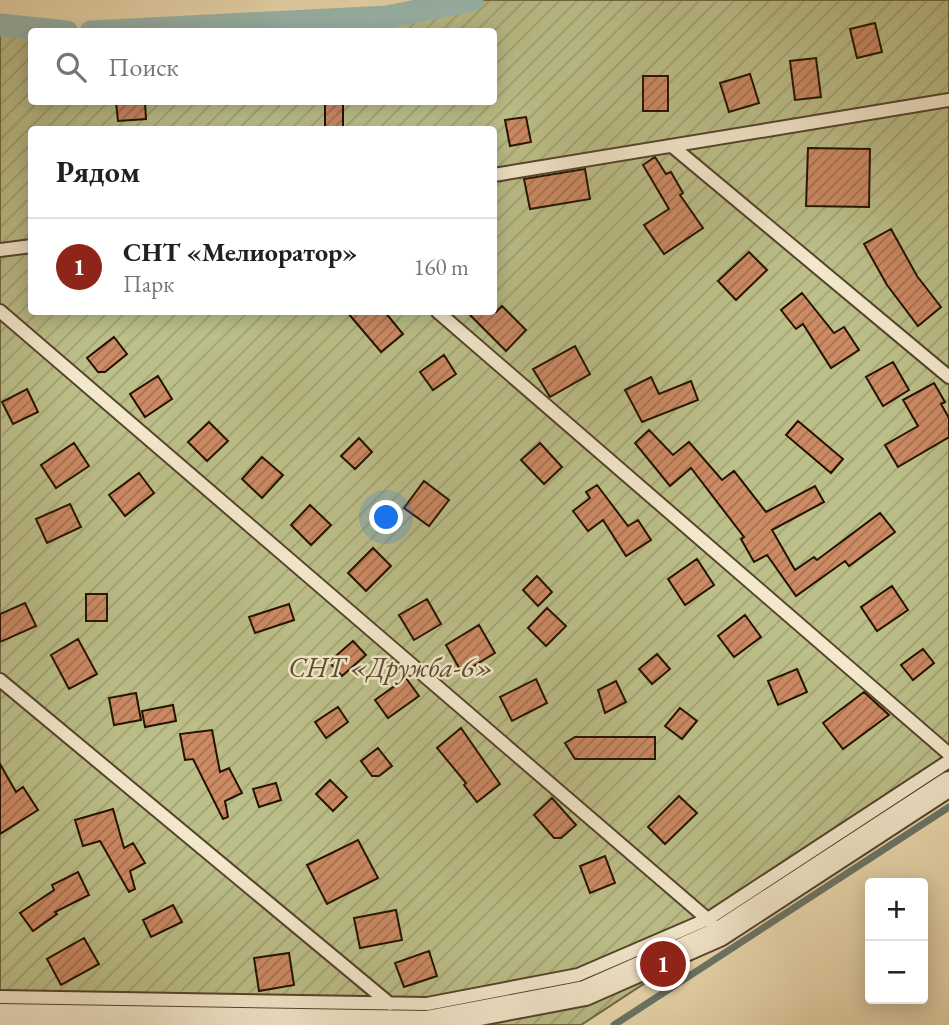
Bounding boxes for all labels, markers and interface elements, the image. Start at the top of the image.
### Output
search box [28,28,497,105]
icon: search [52,48,90,86]
text: Поиск [108,50,179,84]
text: Рядом [56,152,140,191]
text: СНТ «Мелиоратор» [123,235,357,269]
text: 1 [73,252,85,282]
text: 160 m [413,252,469,282]
text: Парк [123,269,174,299]
your location [369,500,403,534]
park label: СНТ «Дружба-6» [288,649,494,685]
map controls [865,878,928,1004]
button: + [865,878,928,941]
pin: 1 [640,938,686,990]
button: − [865,941,928,1004]

